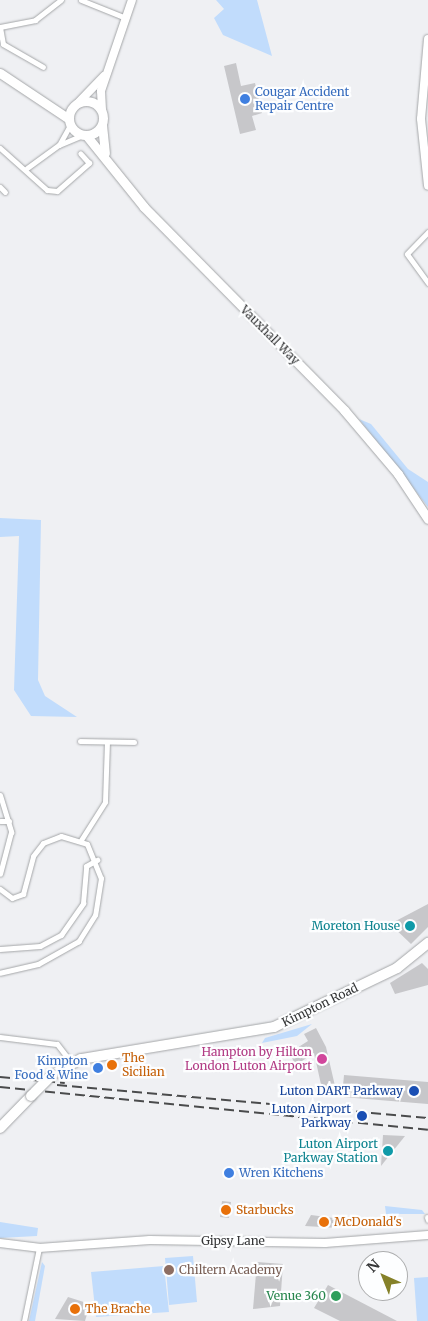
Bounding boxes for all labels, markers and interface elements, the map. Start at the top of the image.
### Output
place label: Cougar Accident Repair Centre [255,85,349,113]
marker: Cougar Accident Repair Centre [239,93,251,105]
street label: Vauxhall Way [237,302,303,368]
place label: Moreton House [312,919,400,933]
marker: Moreton House [404,920,416,932]
street label: Kimpton Road [280,980,360,1030]
place label: Hampton by Hilton London Luton Airport [185,1045,312,1073]
place label: The Sicilian [122,1051,165,1079]
marker: Hampton by Hilton London Luton Airport [316,1053,328,1065]
place label: Kimpton Food & Wine [14,1054,88,1082]
marker: The Sicilian [106,1059,118,1071]
marker: Kimpton Food & Wine [92,1062,104,1074]
place label: Luton DART Parkway [280,1084,403,1098]
marker: Luton DART Parkway [407,1084,421,1098]
place label: Luton Airport Parkway [272,1102,351,1130]
marker: Luton Airport Parkway [355,1109,369,1123]
place label: Luton Airport Parkway Station [283,1137,378,1165]
marker: Luton Airport Parkway Station [382,1145,394,1157]
place label: Wren Kitchens [239,1166,323,1180]
marker: Wren Kitchens [223,1167,235,1179]
place label: Starbucks [236,1203,294,1217]
marker: Starbucks [220,1204,232,1216]
place label: McDonald's [334,1215,402,1229]
marker: McDonald's [318,1216,330,1228]
street label: Gipsy Lane [201,1234,265,1248]
north arrow [358,1251,408,1301]
text: N [363,1256,384,1276]
place label: Chiltern Academy [179,1263,282,1277]
marker: Chiltern Academy [163,1264,175,1276]
place label: Venue 360 [266,1289,326,1303]
marker: Venue 360 [330,1290,342,1302]
place label: The Brache [85,1302,150,1316]
marker: The Brache [69,1303,81,1315]

